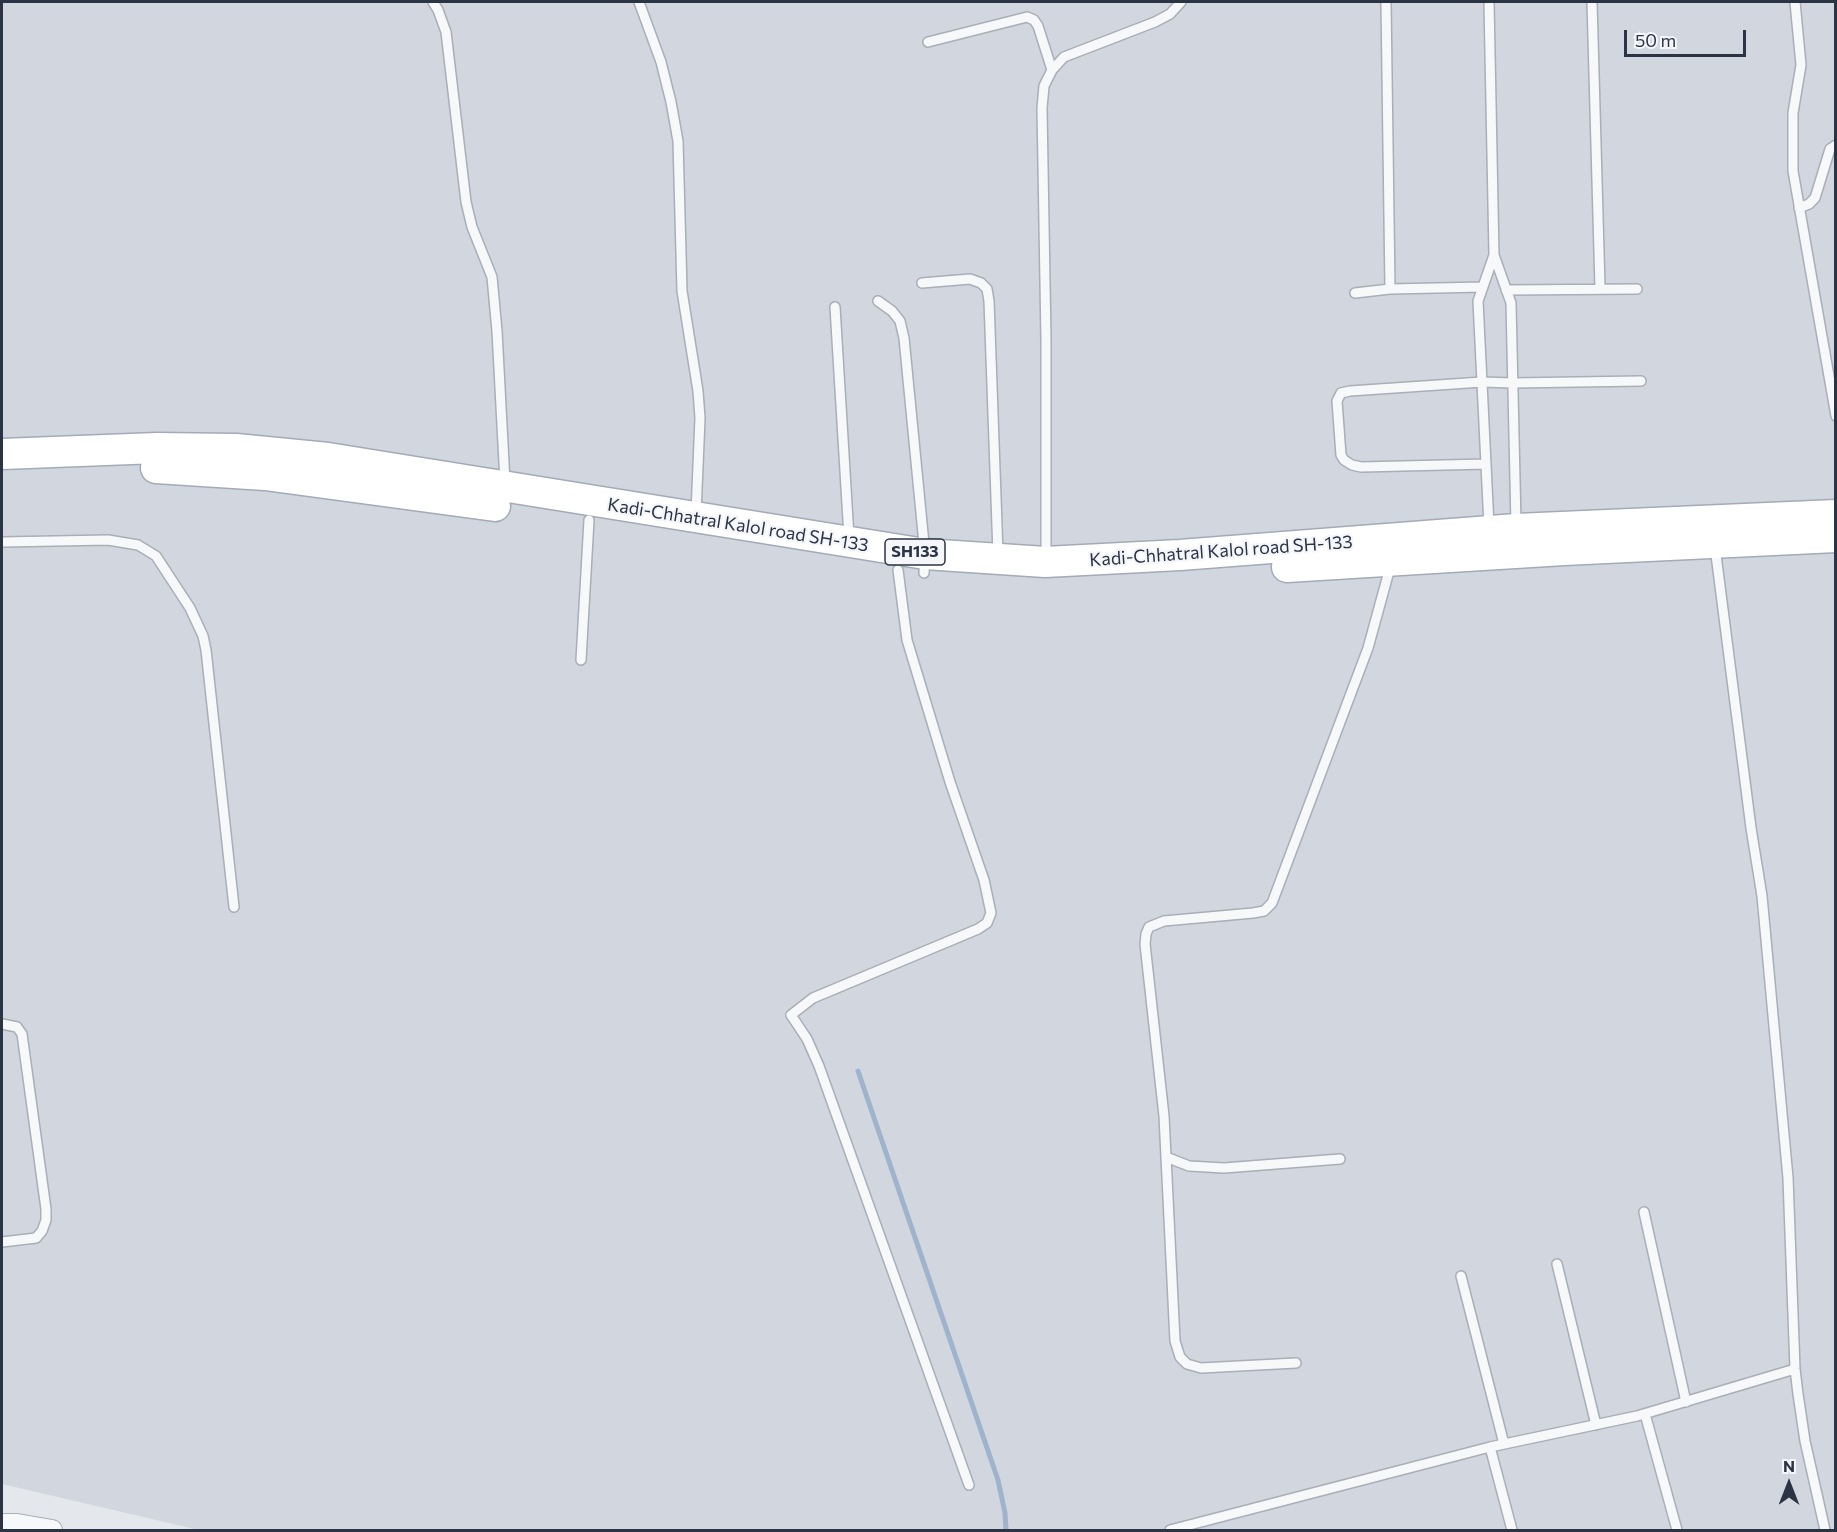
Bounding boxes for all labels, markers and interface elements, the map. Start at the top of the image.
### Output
scale bar [1627,18,1748,56]
text: 50 m [1635,29,1676,51]
street label: Kadi-Chhatral Kalol road SH-133 [606,494,870,556]
street label: Kadi-Chhatral Kalol road SH-133 [1089,531,1353,571]
road number: SH133 [885,539,945,565]
north arrow [1759,1454,1819,1514]
text: N [1783,1456,1795,1475]

